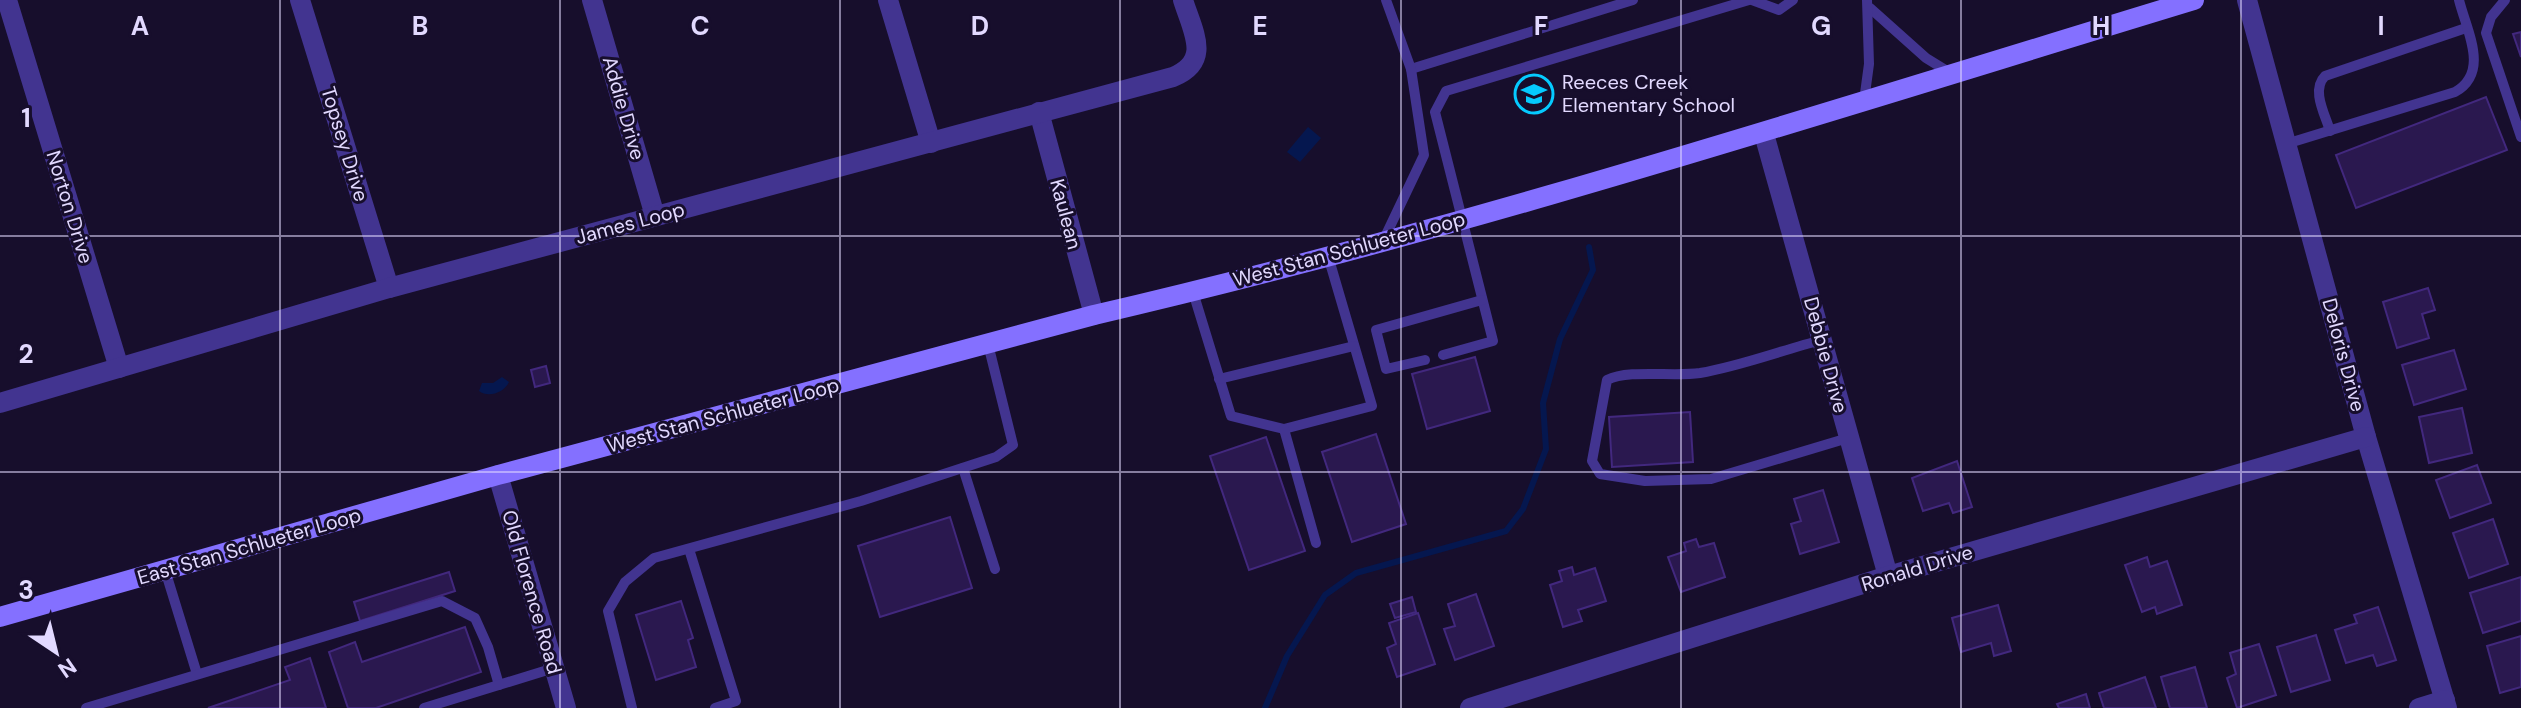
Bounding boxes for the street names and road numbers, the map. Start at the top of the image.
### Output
street label: Addie Drive [597,53,651,163]
street label: Topsey Drive [315,83,375,205]
street label: Norton Drive [41,147,99,267]
street label: Kaulean [1044,176,1088,252]
street label: James Loop [573,196,687,250]
street label: West Stan Schlueter Loop [1230,206,1468,292]
street label: Debbie Drive [1798,294,1854,416]
street label: Deloris Drive [2316,295,2372,415]
street label: West Stan Schlueter Loop [604,372,842,458]
street label: East Stan Schlueter Loop [134,502,364,590]
street label: Old Florence Road [496,507,568,677]
street label: Ronald Drive [1858,539,1976,597]

